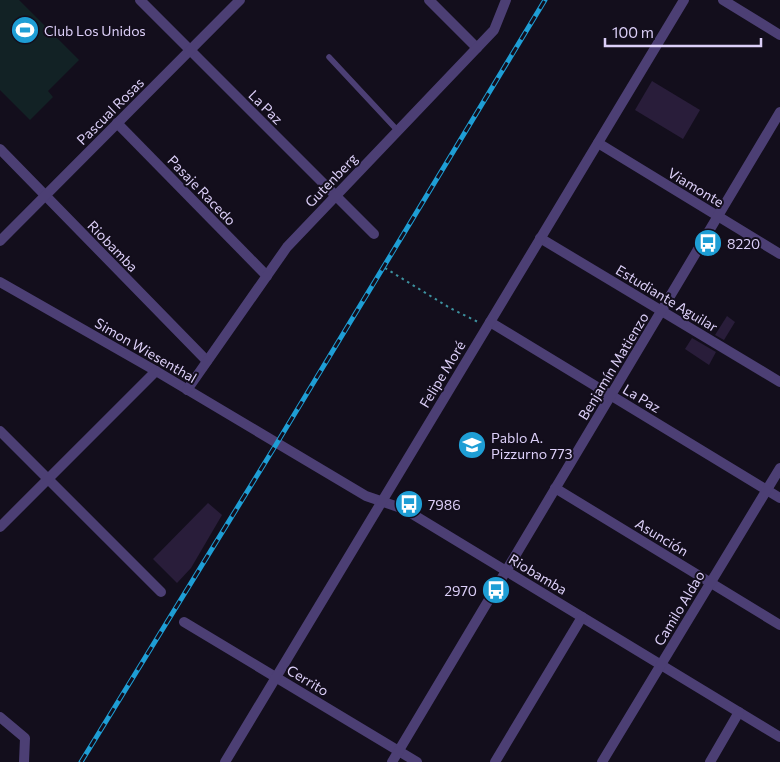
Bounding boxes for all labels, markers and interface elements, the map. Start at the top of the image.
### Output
sports icon: Club Los Unidos [10,15,40,45]
scale bar [605,15,761,47]
place label: Club Los Unidos [44,22,146,39]
text: 100 m [612,23,654,41]
street label: Pascual Rosas [73,74,147,148]
street label: La Paz [245,86,287,128]
street label: Gutenberg [301,149,361,210]
street label: Pasaje Racedo [164,151,240,229]
street label: Viamonte [665,164,727,210]
street label: Riobamba [84,217,142,275]
bus stop icon: 8220 [693,228,723,258]
place label: 8220 [727,235,760,252]
street label: Estudiante Aguilar [613,261,721,335]
street label: Benjamín Matienzo [574,309,652,423]
street label: Simon Wiesenthal [92,314,200,386]
street label: Felipe Moré [415,337,469,411]
street label: La Paz [620,380,664,416]
place label: Pablo A. Pizzurno 773 [491,429,573,462]
school or university icon: Pablo A. Pizzurno 773 [457,430,487,460]
bus stop icon: 7986 [394,489,424,519]
place label: 7986 [428,496,461,513]
street label: Asunción [632,515,692,559]
street label: Riobamba [506,550,570,598]
street label: Camilo Aldao [650,567,708,649]
bus stop icon: 2970 [481,575,511,605]
place label: 2970 [444,582,477,599]
street label: Cerrito [284,661,332,699]

